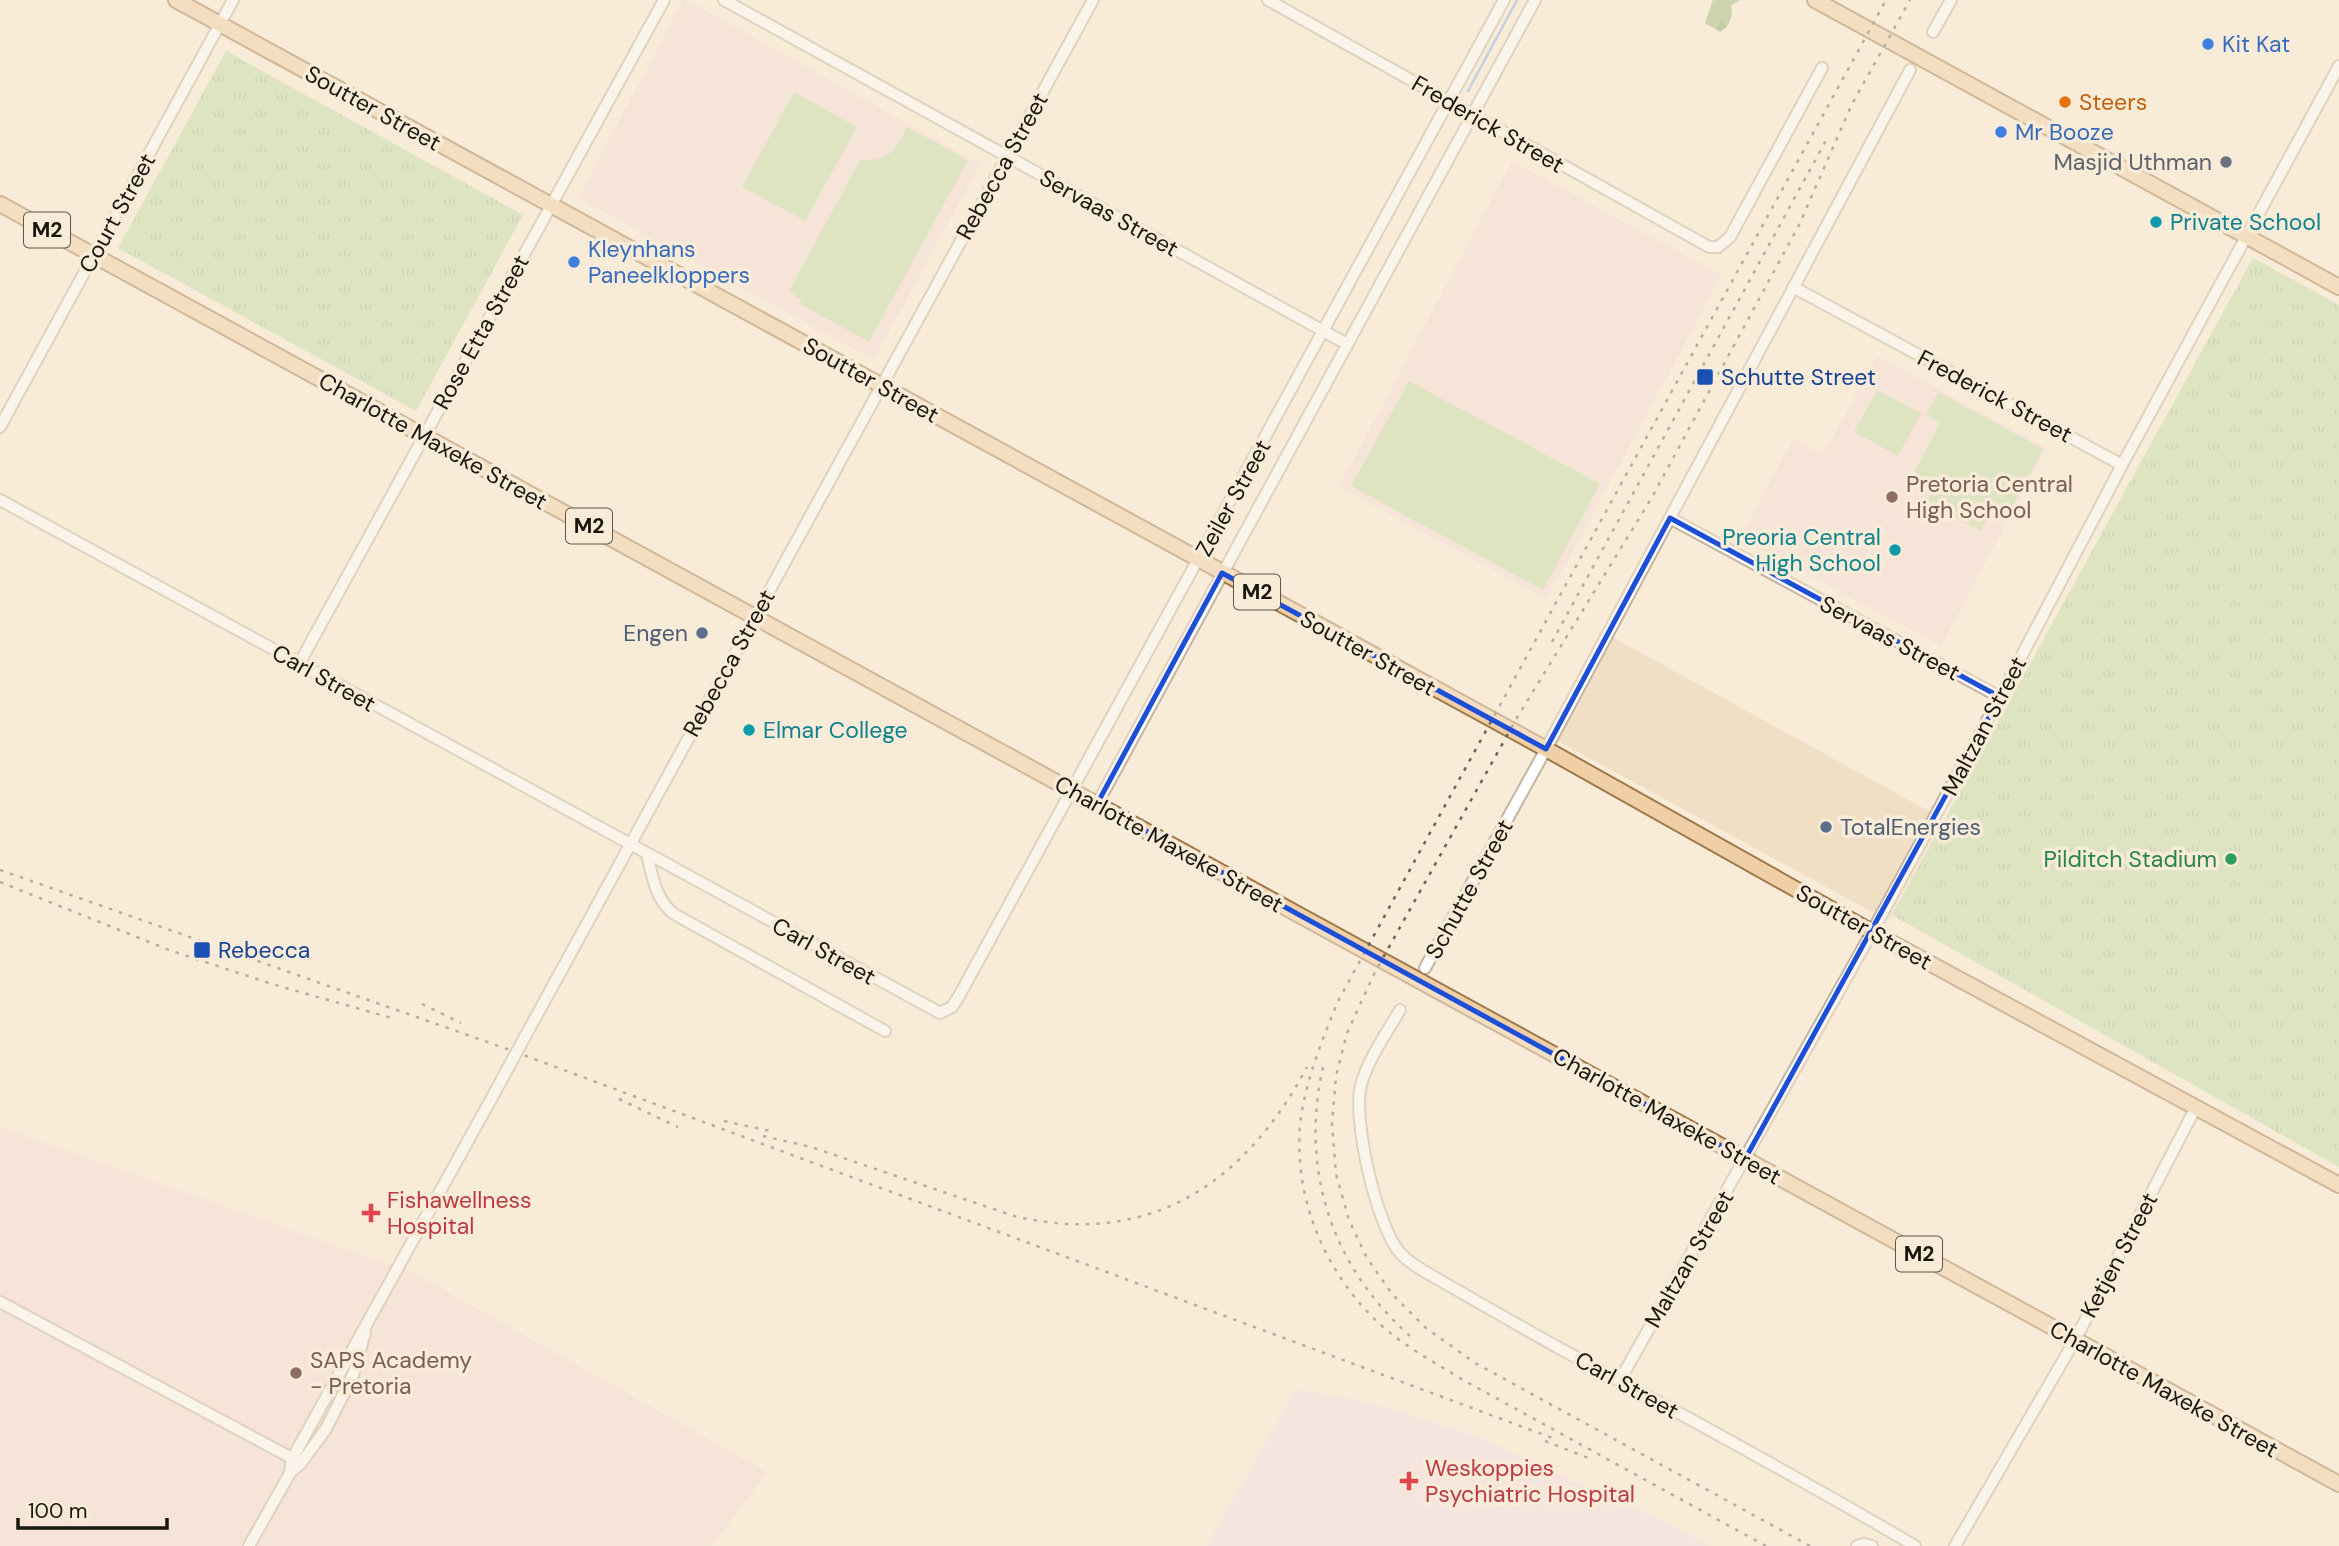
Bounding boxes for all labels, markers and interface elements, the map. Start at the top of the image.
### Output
place label: Kit Kat [2222,29,2290,59]
marker: Kit Kat [2200,36,2216,52]
street label: Soutter Street [300,58,446,158]
street label: Frederick Street [1406,68,1570,180]
street label: Rebecca Street [949,87,1055,245]
place label: Steers [2079,87,2147,117]
marker: Steers [2057,94,2073,110]
place label: Mr Booze [2015,117,2114,147]
marker: Mr Booze [1993,124,2009,140]
place label: Masjid Uthman [2053,147,2212,177]
street label: Court Street [72,148,162,278]
marker: Masjid Uthman [2218,154,2234,170]
street label: Servaas Street [1034,162,1184,264]
place label: Private School [2170,207,2321,237]
road number: M2 [24,212,70,247]
marker: Private School [2148,214,2164,230]
place label: Kleynhans Paneelkloppers [588,234,750,290]
street label: Rose Etta Street [426,249,536,415]
marker: Kleynhans Paneelkloppers [566,254,582,270]
street label: Soutter Street [798,330,944,430]
street label: Frederick Street [1912,343,2078,449]
place label: Schutte Street [1721,362,1876,392]
street label: Charlotte Maxeke Street [313,366,553,516]
marker: Schutte Street [1695,367,1715,387]
street label: Zeiler Street [1189,434,1277,562]
place label: Pretoria Central High School [1906,469,2073,525]
marker: Pretoria Central High School [1884,489,1900,505]
road number: M2 [566,508,612,544]
place label: Preoria Central High School [1722,522,1881,578]
marker: Preoria Central High School [1887,542,1903,558]
road number: M2 [1234,574,1280,610]
street label: Rebecca Street [676,584,782,742]
street label: Servaas Street [1815,589,1965,687]
street label: Soutter Street [1295,603,1441,703]
place label: Engen [623,618,688,648]
marker: Engen [694,625,710,641]
street label: Carl Street [267,637,381,719]
street label: Maltzan Street [1935,651,2033,801]
place label: Elmar College [763,715,908,745]
marker: Elmar College [741,722,757,738]
street label: Charlotte Maxeke Street [1049,769,1289,919]
place label: TotalEnergies [1840,812,1981,842]
street label: Schutte Street [1418,814,1520,964]
marker: TotalEnergies [1818,819,1834,835]
place label: Pilditch Stadium [2043,844,2217,874]
marker: Pilditch Stadium [2223,851,2239,867]
street label: Soutter Street [1791,877,1937,977]
street label: Carl Street [767,910,881,992]
place label: Rebecca [218,935,310,965]
marker: Rebecca [192,940,212,960]
street label: Charlotte Maxeke Street [1547,1041,1787,1191]
place label: Fishawellness Hospital [387,1185,532,1241]
street label: Maltzan Street [1638,1185,1740,1333]
street label: Ketjen Street [2073,1187,2165,1323]
marker: Fishawellness Hospital [361,1203,381,1223]
road number: M2 [1896,1236,1942,1272]
street label: Charlotte Maxeke Street [2044,1314,2284,1464]
street label: Carl Street [1570,1344,1684,1426]
place label: SAPS Academy - Pretoria [310,1345,472,1401]
marker: SAPS Academy - Pretoria [288,1365,304,1381]
place label: Weskoppies Psychiatric Hospital [1425,1453,1635,1509]
marker: Weskoppies Psychiatric Hospital [1399,1471,1419,1491]
scale bar [18,1486,166,1530]
text: 100 m [28,1497,88,1525]

